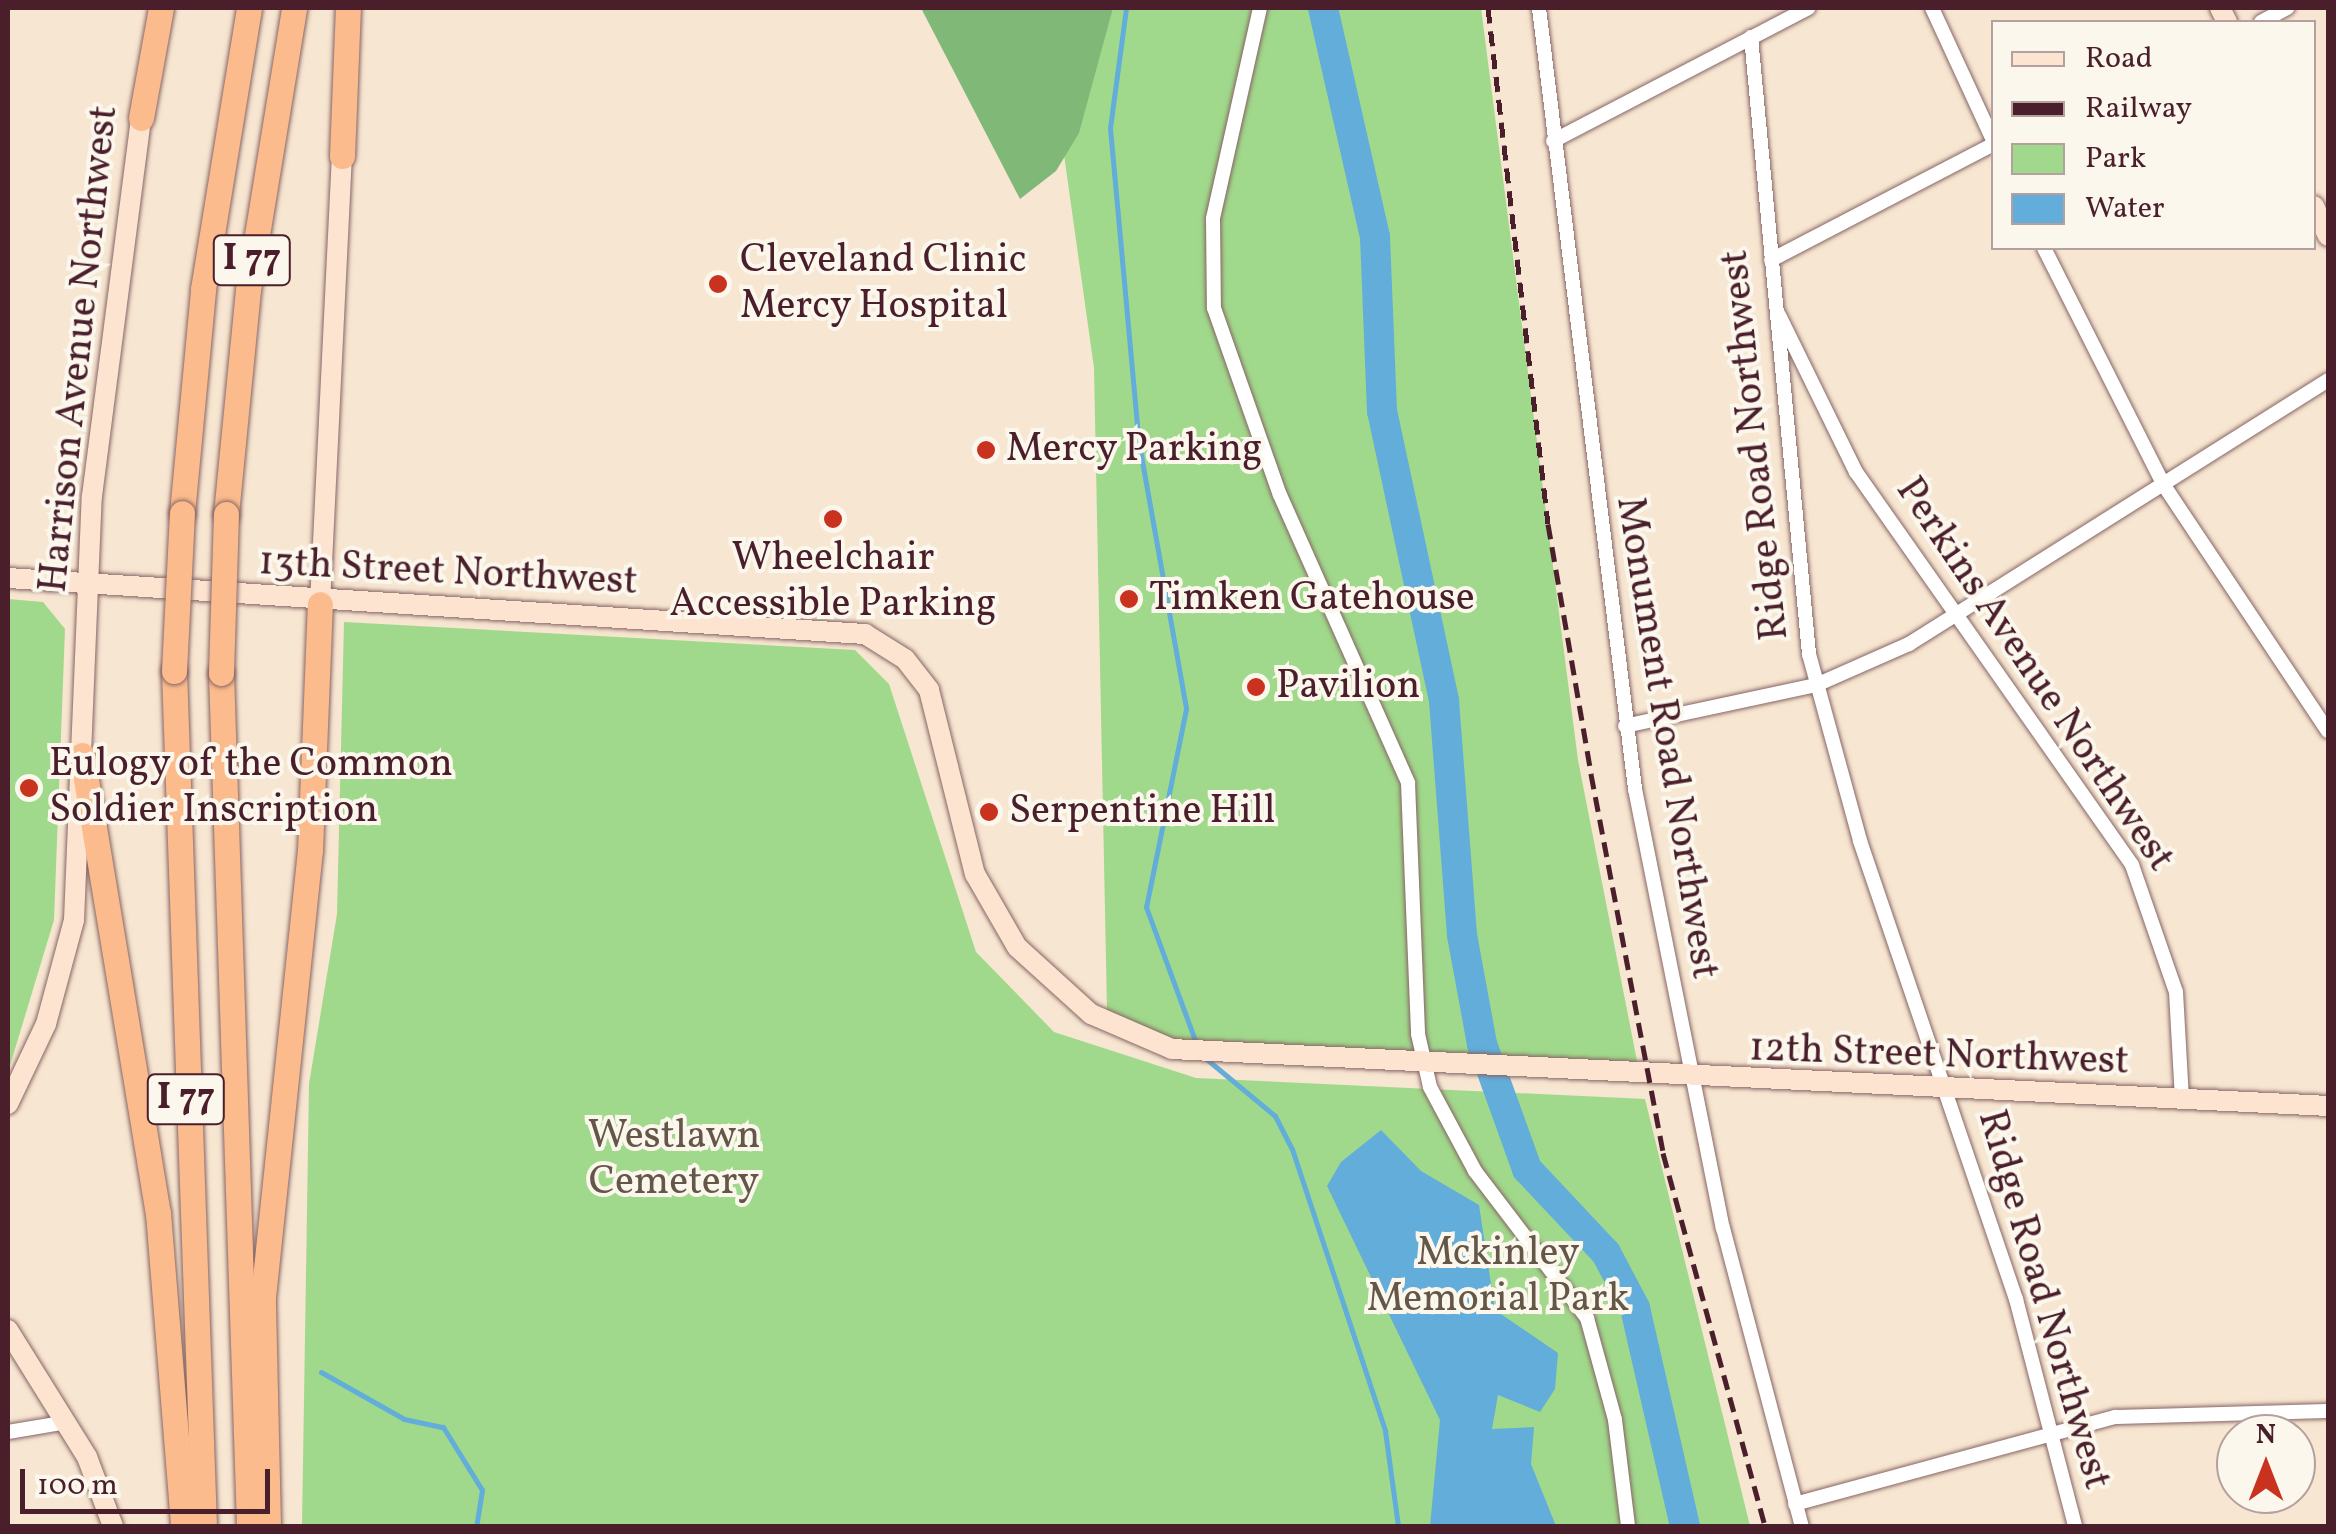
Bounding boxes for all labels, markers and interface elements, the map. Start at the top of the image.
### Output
legend [1991,20,2316,250]
text: Road [2085,38,2153,80]
text: Railway [2085,88,2192,130]
street label: Harrison Avenue Northwest [31,103,129,595]
text: Park [2085,138,2146,180]
text: Water [2085,188,2165,230]
road number: I 77 [212,227,292,293]
place label: Cleveland Clinic Mercy Hospital [740,237,1027,331]
street label: Ridge Road Northwest [1712,247,1800,643]
marker: Cleveland Clinic Mercy Hospital [705,271,731,297]
place label: Mercy Parking [1006,426,1264,474]
marker: Mercy Parking [975,439,997,461]
street label: Perkins Avenue Northwest [1884,469,2184,881]
street label: Monument Road Northwest [1604,494,1728,982]
marker: Wheelchair Accessible Parking [822,508,844,530]
place label: Wheelchair Accessible Parking [670,535,996,629]
street label: 13th Street Northwest [257,539,639,607]
place label: Timken Gatehouse [1149,575,1475,623]
marker: Timken Gatehouse [1118,588,1140,610]
place label: Pavilion [1276,663,1420,711]
marker: Pavilion [1245,676,1267,698]
place label: Eulogy of the Common Soldier Inscription [49,741,450,835]
marker: Eulogy of the Common Soldier Inscription [18,777,40,799]
place label: Serpentine Hill [1009,788,1276,836]
marker: Serpentine Hill [978,801,1000,823]
street label: 12th Street Northwest [1748,1025,2130,1087]
road number: I 77 [146,1066,226,1132]
street label: Ridge Road Northwest [1966,1105,2120,1495]
park label: Westlawn Cemetery [588,1113,760,1207]
park label: Mckinley Memorial Park [1367,1230,1629,1324]
north arrow [2216,1414,2316,1514]
text: N [2256,1416,2276,1455]
scale bar [25,1449,275,1511]
text: 100 m [37,1465,118,1507]

